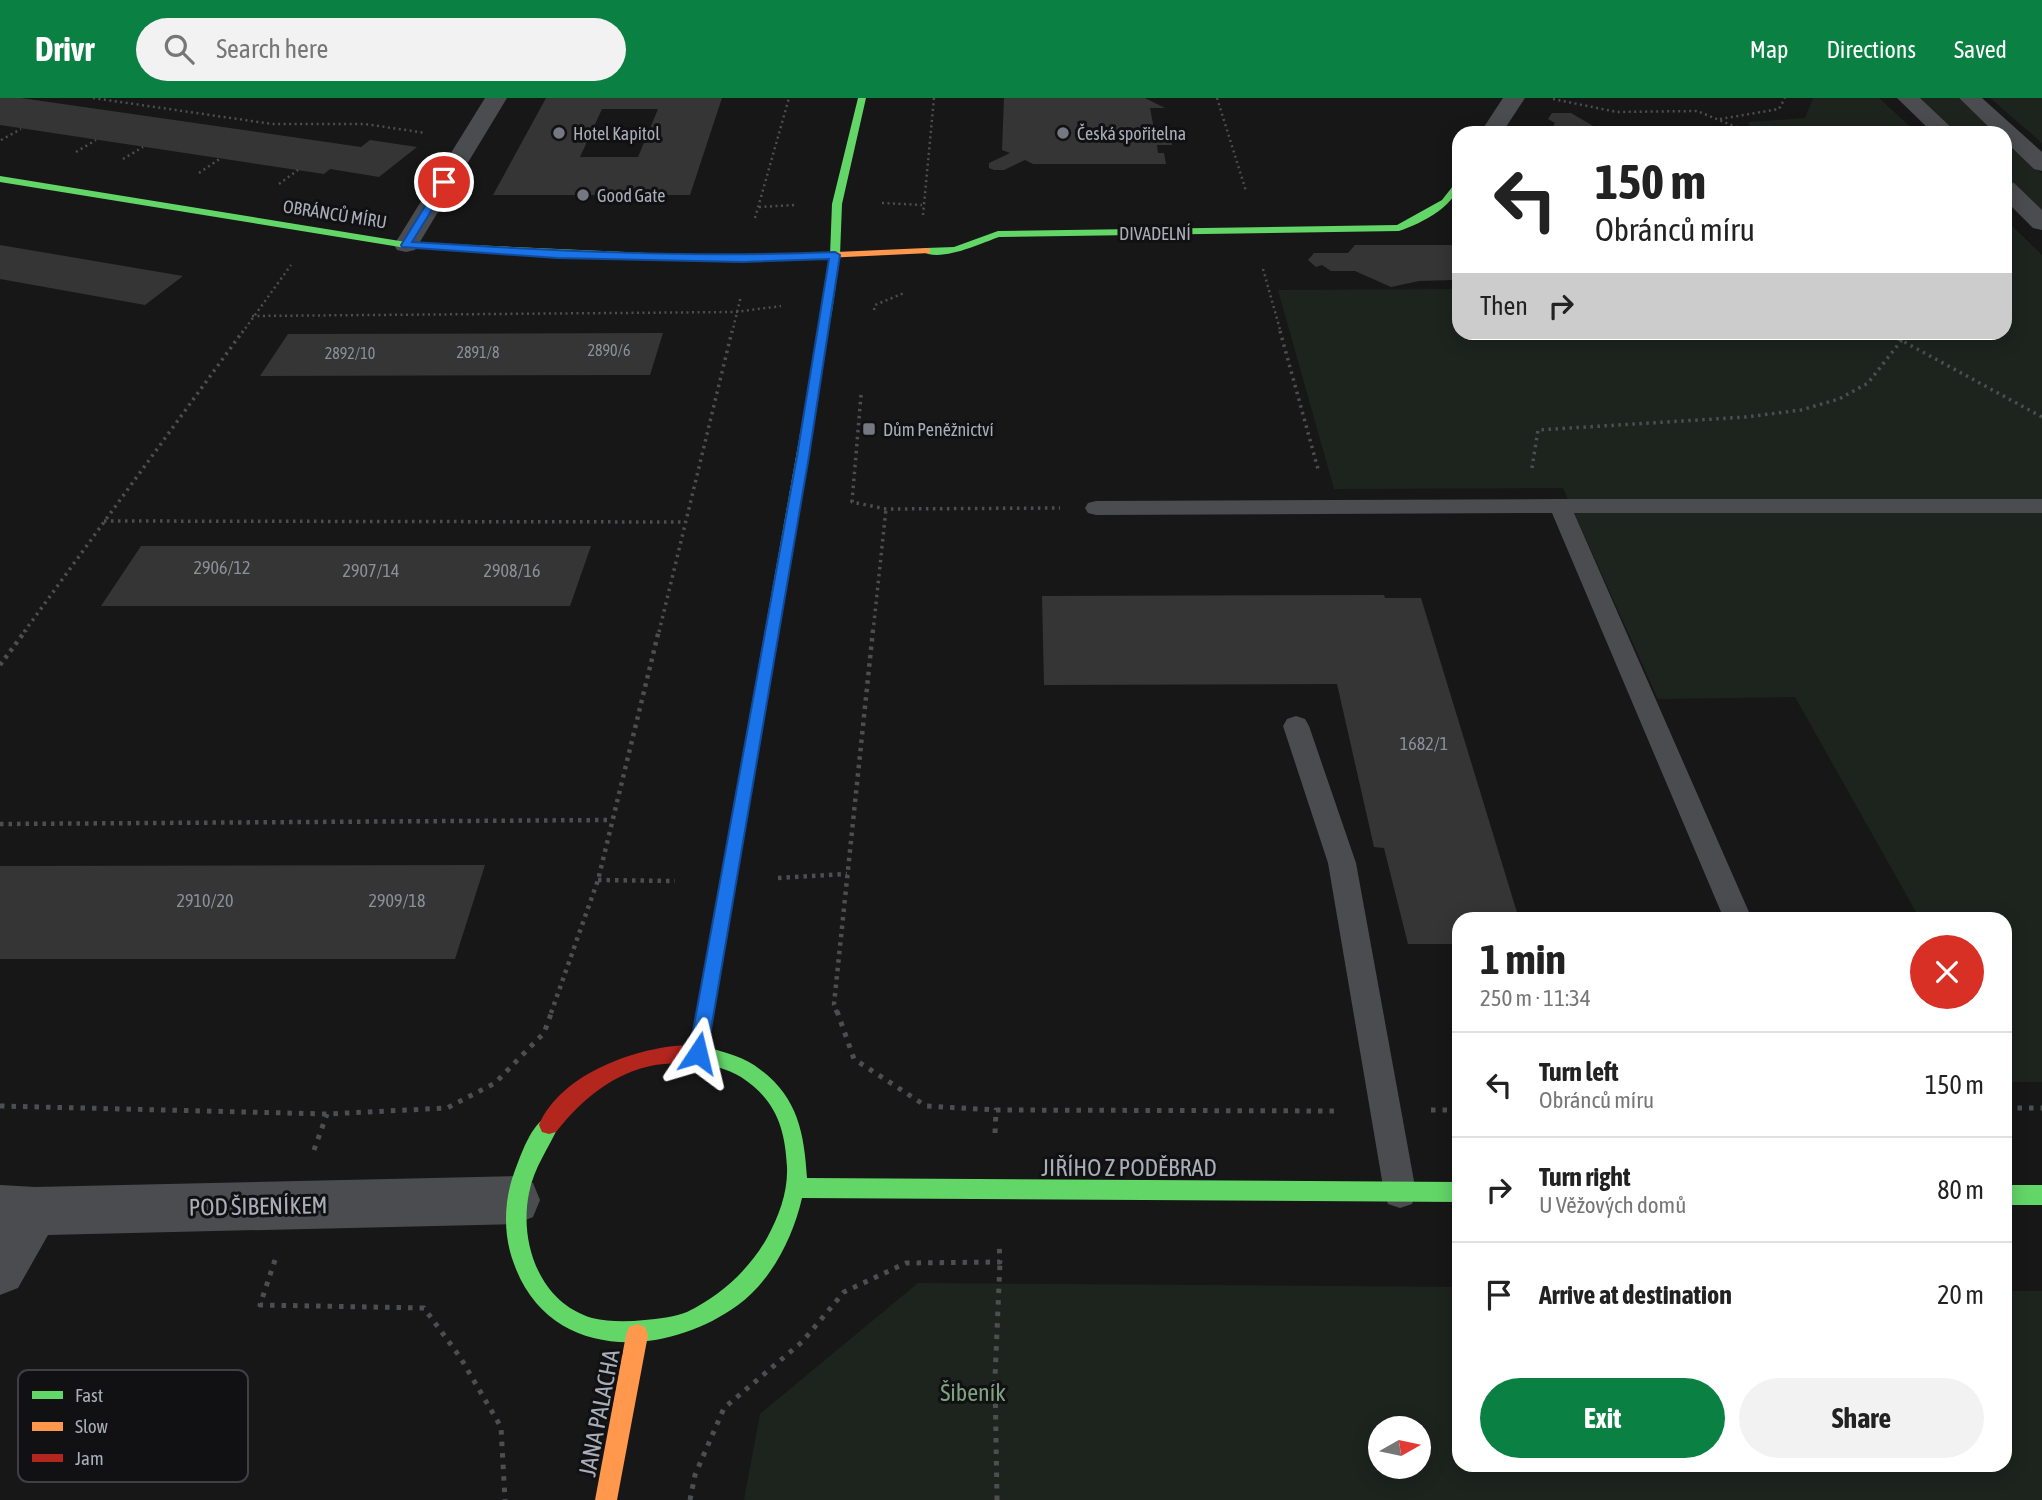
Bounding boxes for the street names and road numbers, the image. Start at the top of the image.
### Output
street label: OBRÁNCŮ MÍRU [282,194,389,233]
street label: DIVADELNÍ [1119,223,1191,244]
street label: JIŘÍHO Z PODĚBRAD [1041,1154,1217,1181]
street label: POD ŠIBENÍKEM [188,1191,328,1221]
street label: JANA PALACHA [573,1347,625,1479]

